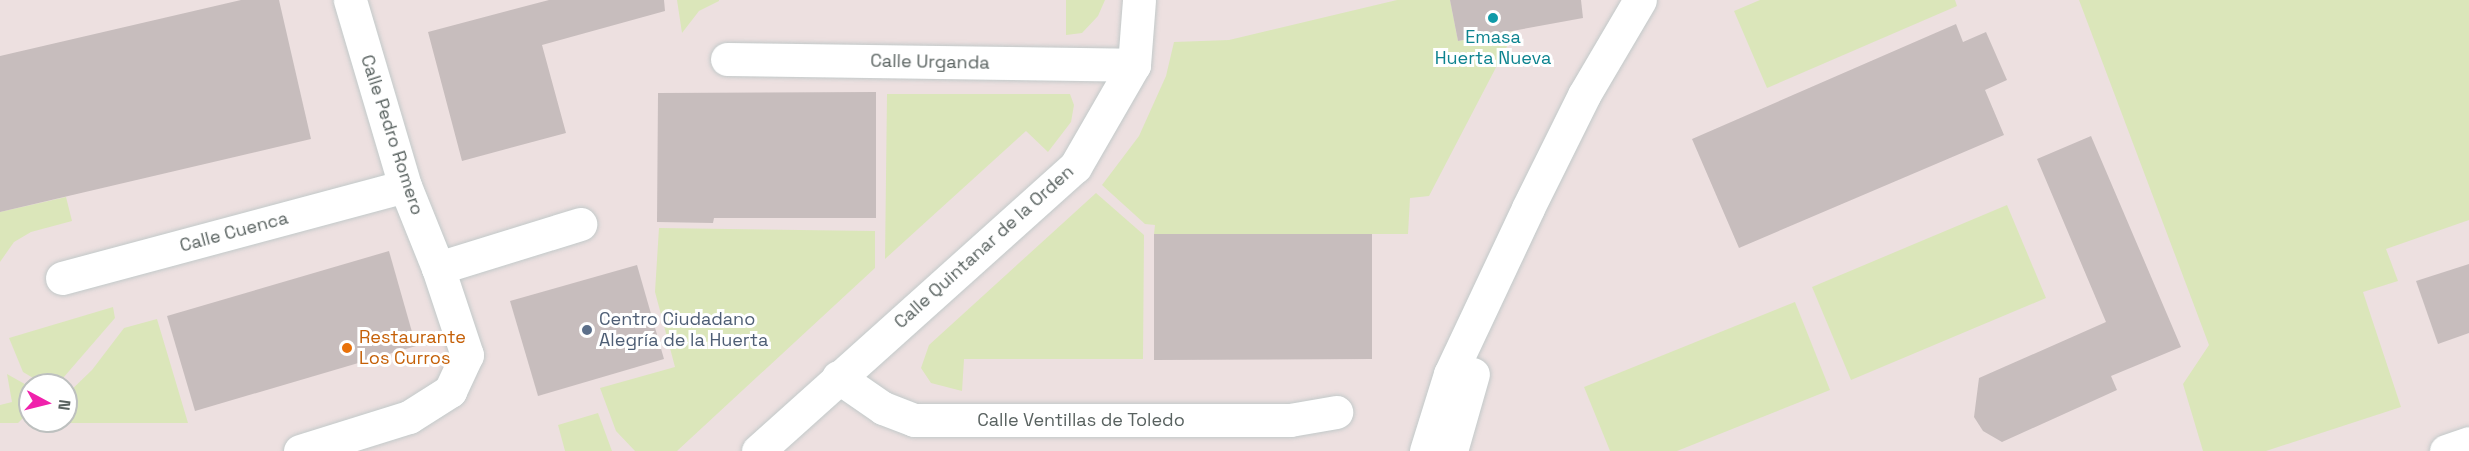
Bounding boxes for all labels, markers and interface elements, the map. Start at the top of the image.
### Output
marker: Emasa Huerta Nueva [1486,11,1500,25]
place label: Emasa Huerta Nueva [1435,27,1551,70]
street label: Calle Urganda [870,50,990,74]
street label: Calle Pedro Romero [356,52,428,218]
street label: Calle Quintanar de la Orden [890,161,1078,333]
street label: Calle Cuenca [177,207,291,257]
place label: Centro Ciudadano Alegría de la Huerta [599,309,768,352]
marker: Centro Ciudadano Alegría de la Huerta [580,323,594,337]
place label: Restaurante Los Curros [359,327,466,370]
marker: Restaurante Los Curros [340,341,354,355]
north arrow [18,373,78,433]
text: N [53,398,75,412]
street label: Calle Ventillas de Toledo [977,409,1185,431]

